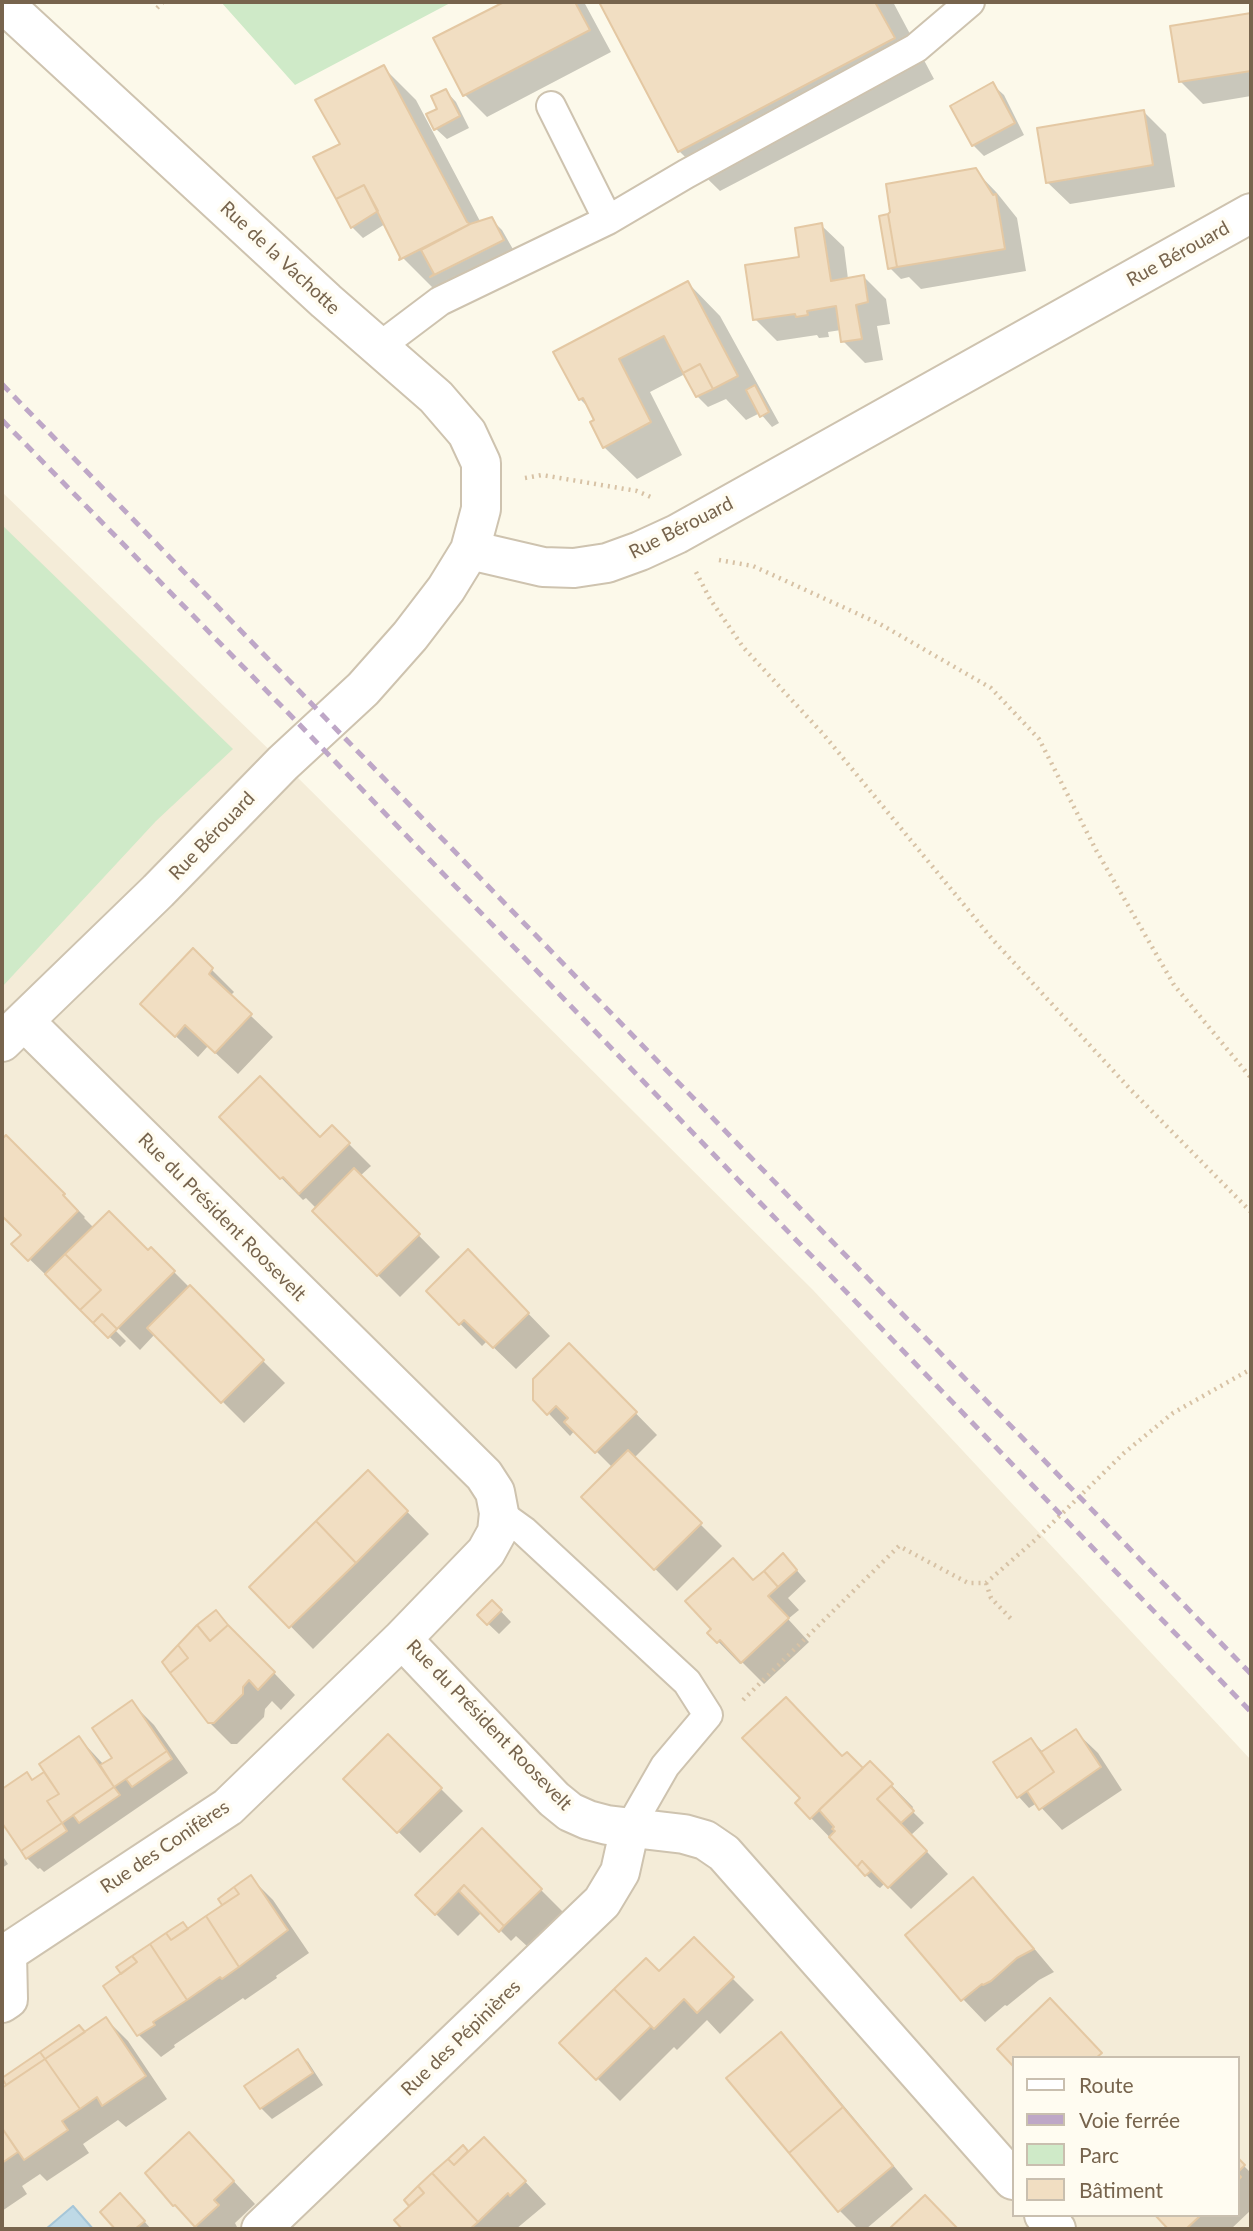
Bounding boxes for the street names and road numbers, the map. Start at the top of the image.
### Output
street label: Rue de la Vachotte [215,197,345,319]
street label: Rue Bérouard [1123,216,1233,292]
street label: Rue Bérouard [625,492,737,564]
street label: Rue Bérouard [164,787,260,885]
street label: Rue du Président Roosevelt [133,1128,311,1306]
street label: Rue du Président Roosevelt [402,1635,576,1815]
street label: Rue des Conifères [96,1796,234,1898]
street label: Rue des Pépinières [397,1975,525,2101]

